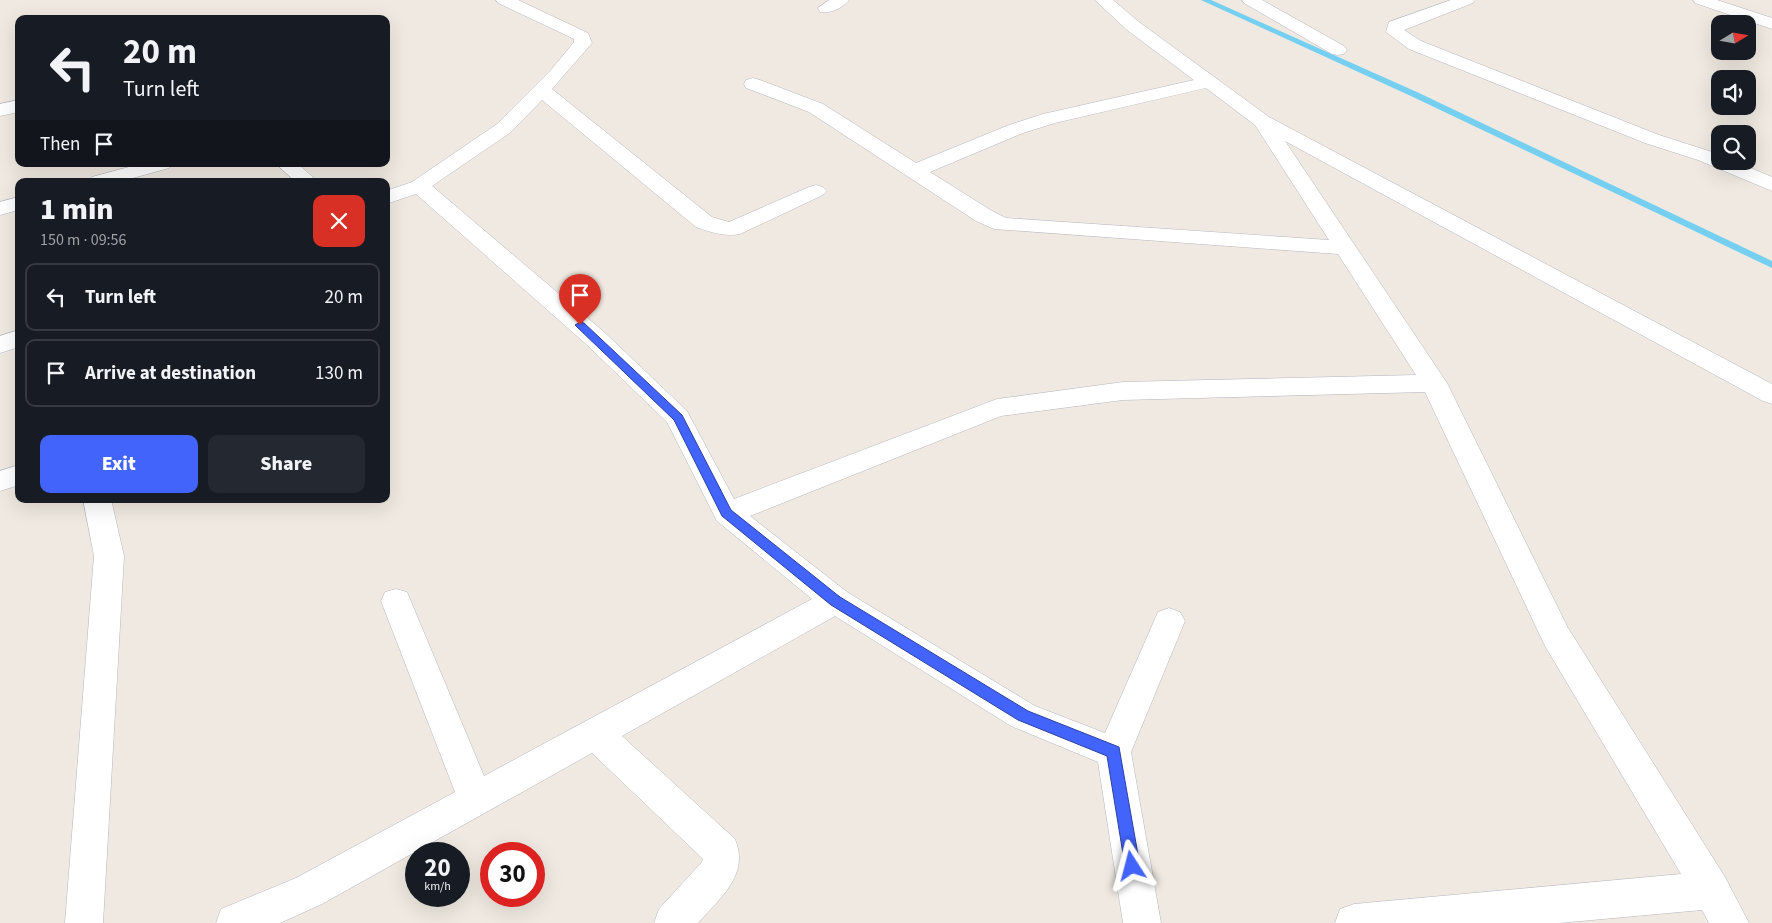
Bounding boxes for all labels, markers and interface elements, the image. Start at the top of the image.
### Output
north arrow [1711,15,1756,60]
map controls [1711,15,1756,170]
text: 20 m [123,27,197,77]
icon: left [40,35,105,100]
button: sound [1711,70,1756,115]
text: Turn left [123,73,199,105]
button: search [1711,125,1756,170]
icon: arrive [90,130,118,158]
text: Then [40,131,80,158]
text: 1 min [40,188,114,231]
button: close [313,195,365,247]
text: 150 m · 09:56 [40,229,127,251]
pin [559,274,601,325]
icon: arrive [566,281,594,309]
icon: left [42,283,70,311]
text: Turn left [85,284,156,311]
text: 20 m [325,284,363,311]
icon: arrive [42,359,70,387]
text: Arrive at destination [85,360,256,387]
text: 130 m [315,360,363,387]
button: Exit [40,435,198,493]
button: Share [208,435,365,493]
position arrow [1105,839,1157,891]
speed limit sign: 30 [480,842,545,907]
text: 20 [424,850,451,886]
text: km/h [424,878,451,895]

